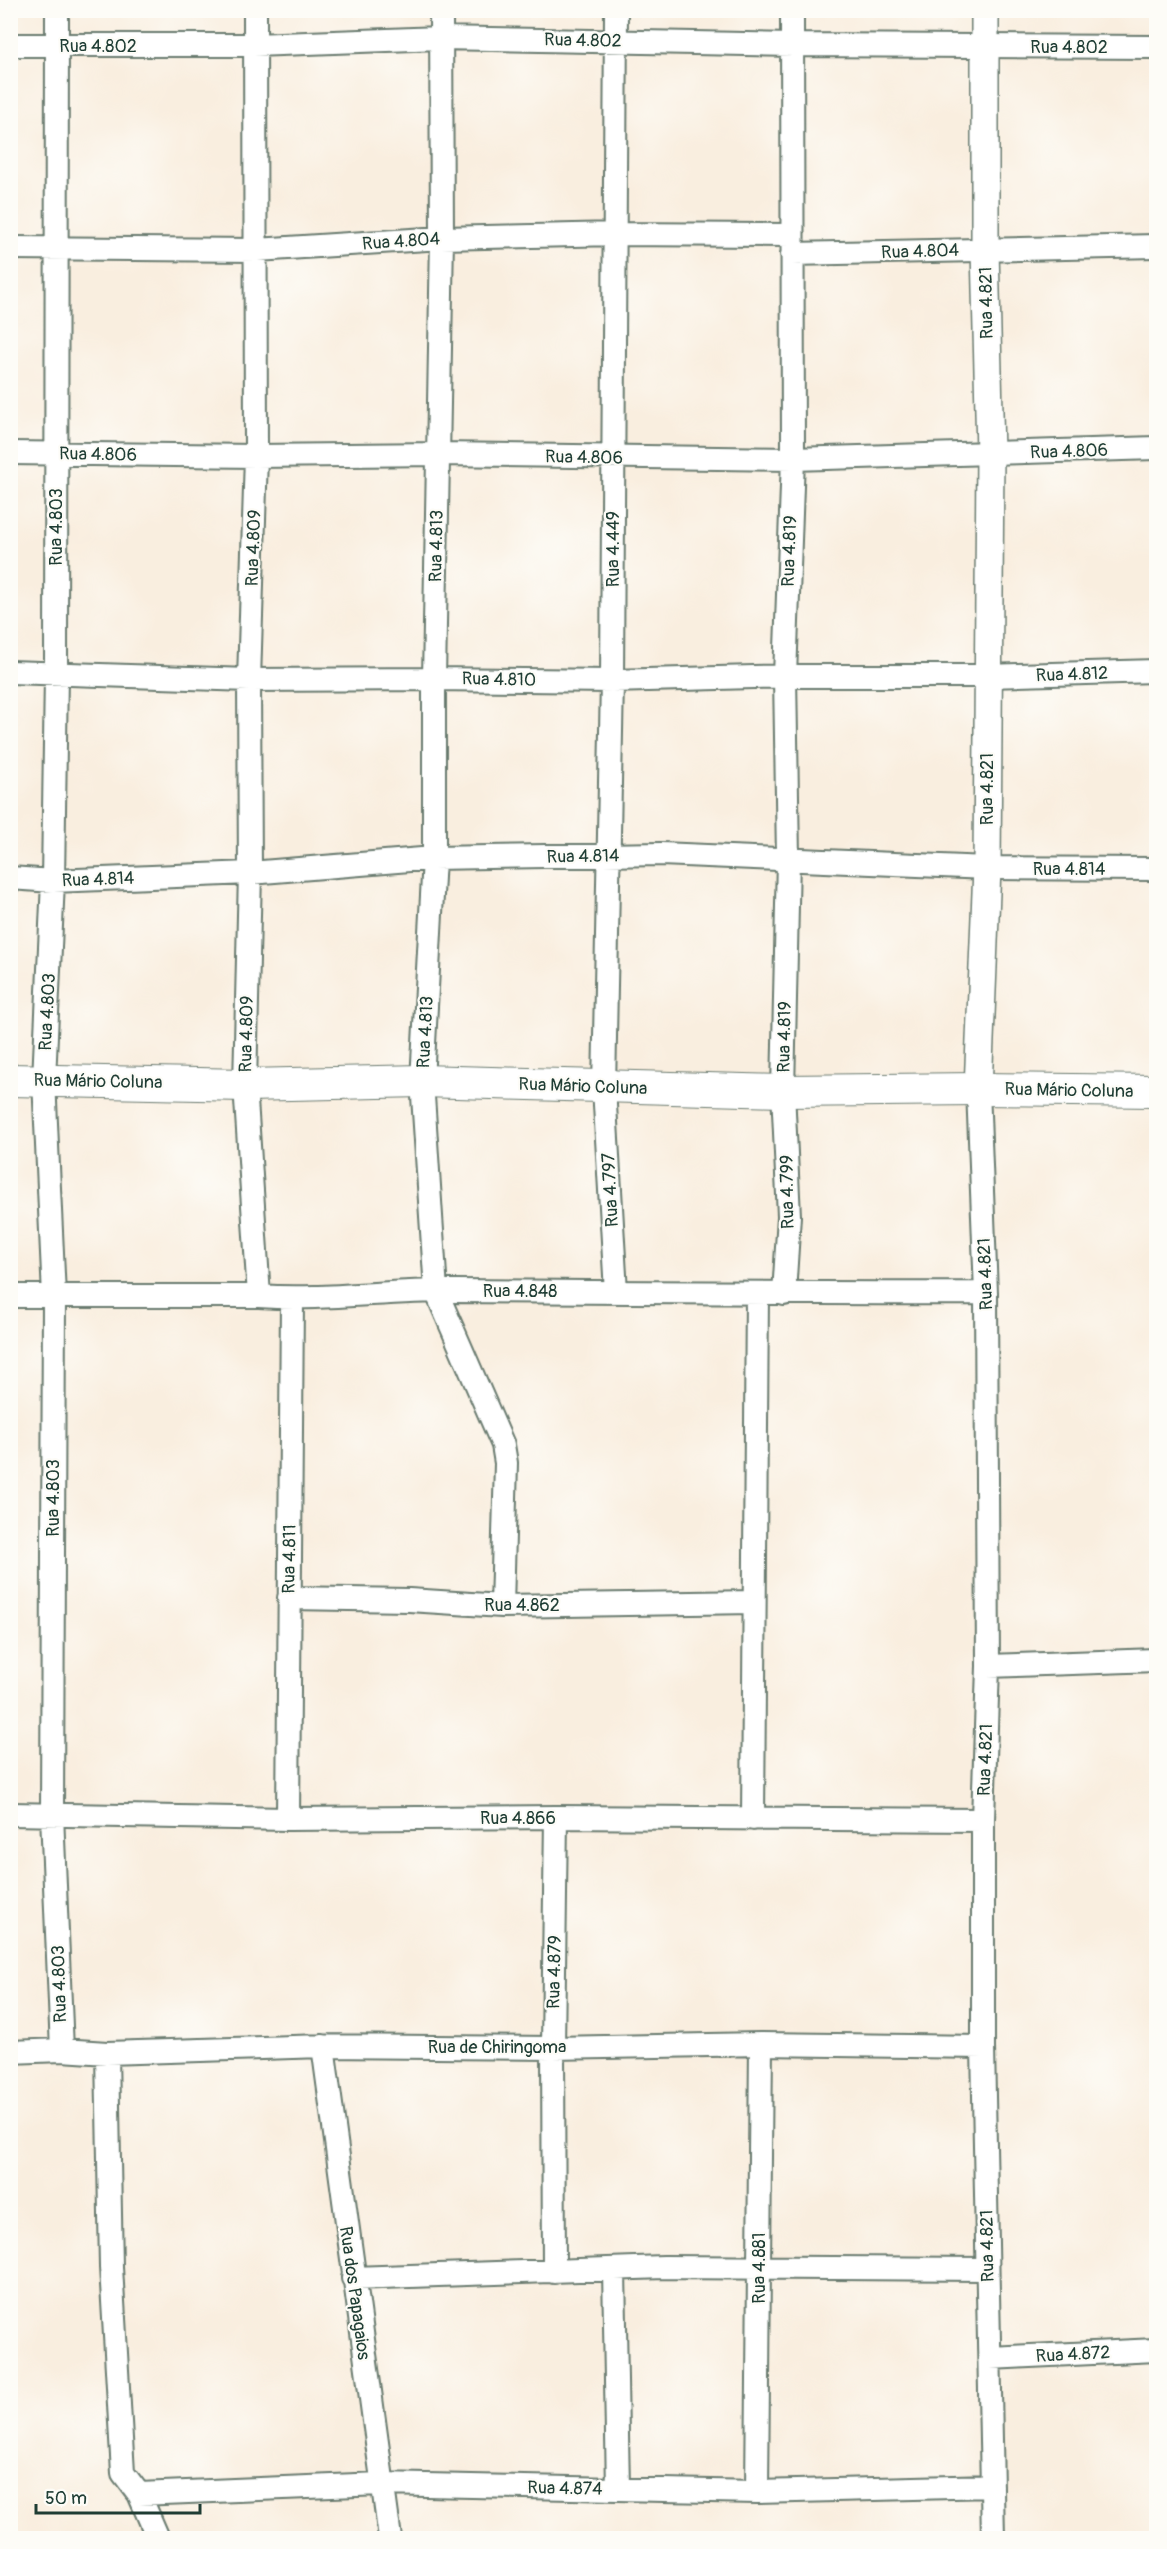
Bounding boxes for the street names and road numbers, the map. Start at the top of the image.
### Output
street label: Rua 4.802 [544,28,622,53]
street label: Rua 4.802 [59,35,137,58]
street label: Rua 4.802 [1030,36,1108,59]
street label: Rua 4.804 [361,227,441,256]
street label: Rua 4.804 [881,239,960,264]
street label: Rua 4.821 [974,267,999,339]
street label: Rua 4.806 [1030,439,1108,464]
street label: Rua 4.806 [59,442,137,467]
street label: Rua 4.806 [545,445,623,470]
street label: Rua 4.803 [45,488,68,566]
street label: Rua 4.809 [241,509,266,587]
street label: Rua 4.813 [424,510,449,582]
street label: Rua 4.449 [602,511,625,587]
street label: Rua 4.819 [777,515,802,587]
street label: Rua 4.812 [1035,662,1109,687]
street label: Rua 4.810 [462,667,536,692]
street label: Rua 4.821 [976,753,999,825]
street label: Rua 4.814 [546,844,620,869]
street label: Rua 4.814 [1033,858,1106,881]
street label: Rua 4.814 [61,867,135,892]
street label: Rua 4.803 [34,973,61,1051]
street label: Rua 4.809 [234,995,259,1073]
street label: Rua 4.813 [412,995,439,1069]
street label: Rua 4.819 [772,1001,797,1073]
street label: Rua Mário Coluna [33,1069,163,1094]
street label: Rua Mário Coluna [518,1073,648,1100]
street label: Rua Mário Coluna [1004,1078,1134,1103]
street label: Rua 4.797 [597,1152,624,1228]
street label: Rua 4.799 [775,1155,800,1229]
street label: Rua 4.821 [973,1237,998,1311]
street label: Rua 4.848 [483,1280,557,1303]
street label: Rua 4.803 [42,1459,65,1537]
street label: Rua 4.811 [277,1524,302,1594]
street label: Rua 4.862 [484,1594,560,1617]
street label: Rua 4.821 [973,1723,998,1797]
street label: Rua 4.866 [480,1807,556,1830]
street label: Rua 4.879 [542,1935,567,2009]
street label: Rua 4.803 [47,1945,72,2023]
street label: Rua de Chiringoma [428,2036,566,2059]
street label: Rua 4.821 [975,2210,1000,2282]
street label: Rua dos Papagaios [334,2225,375,2361]
street label: Rua 4.881 [748,2232,771,2304]
street label: Rua 4.872 [1035,2341,1111,2368]
street label: Rua 4.874 [527,2476,603,2501]

